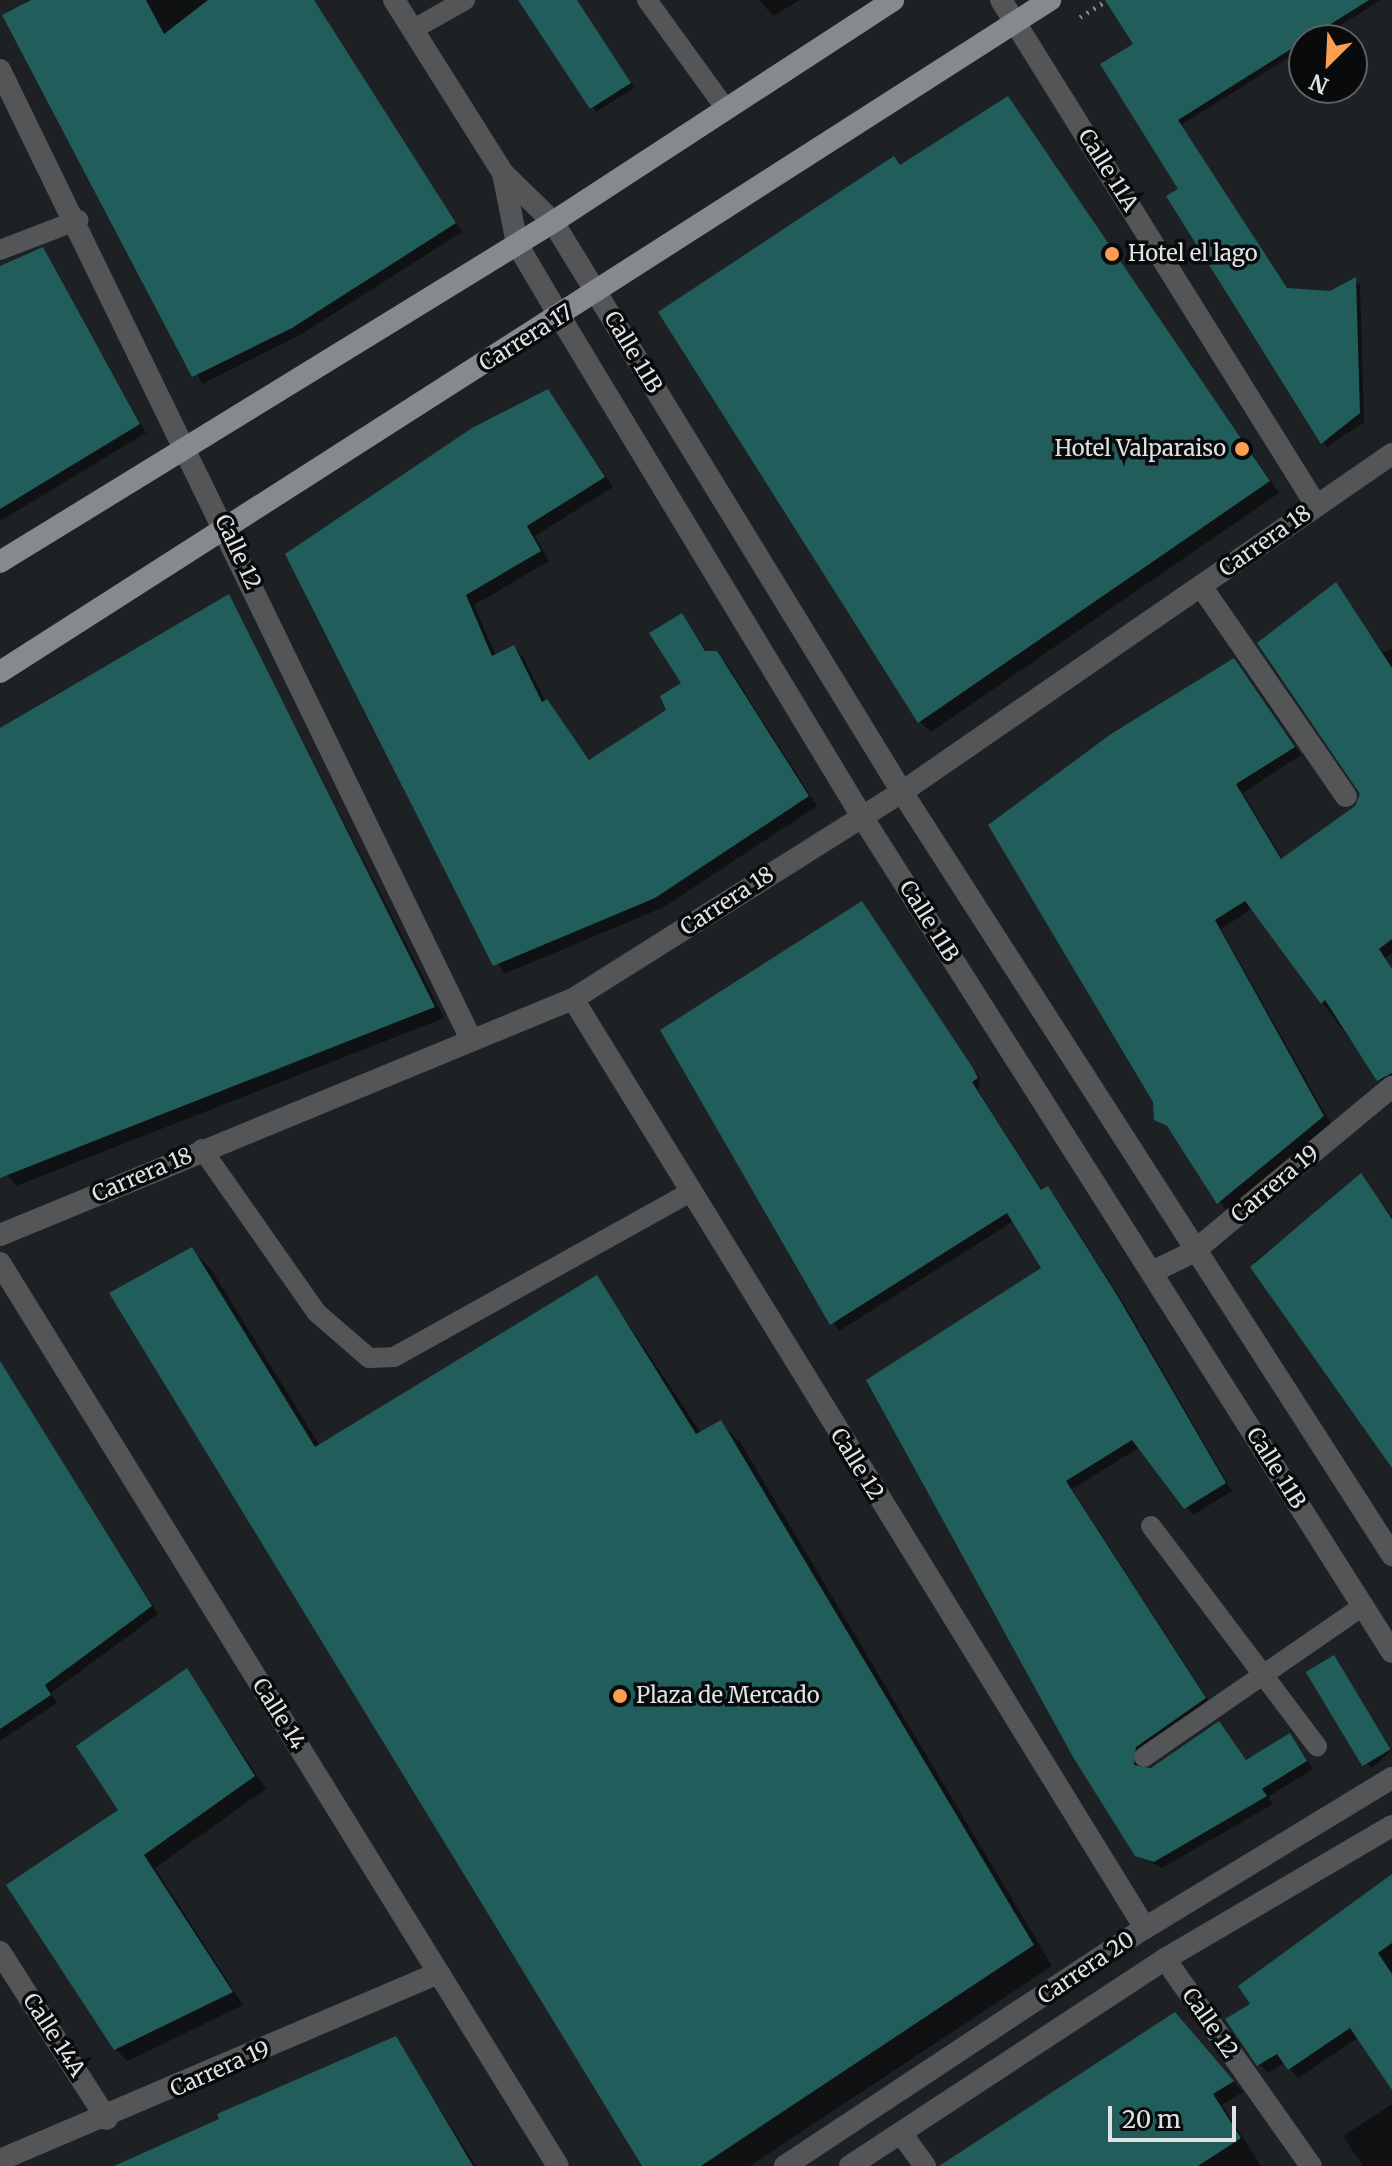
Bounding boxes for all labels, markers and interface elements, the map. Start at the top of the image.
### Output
north arrow [1288,24,1368,104]
text: N [1305,68,1333,100]
street label: Calle 11A [1072,124,1144,216]
place label: Hotel el lago [1128,241,1258,267]
marker: Hotel el lago [1103,245,1121,263]
street label: Carrera 17 [474,299,578,377]
street label: Calle 11B [598,306,668,398]
place label: Hotel Valparaiso [1054,436,1226,462]
marker: Hotel Valparaiso [1233,440,1251,458]
street label: Carrera 18 [1214,500,1316,582]
street label: Calle 12 [209,510,267,594]
street label: Carrera 18 [675,861,779,941]
street label: Calle 11B [894,876,964,966]
street label: Carrera 19 [1226,1140,1324,1228]
street label: Carrera 18 [88,1142,196,1208]
street label: Calle 12 [825,1423,889,1505]
street label: Calle 11B [1241,1423,1311,1513]
street label: Calle 14 [247,1673,311,1755]
place label: Plaza de Mercado [636,1683,820,1709]
marker: Plaza de Mercado [611,1687,629,1705]
street label: Carrera 20 [1033,1926,1139,2010]
street label: Calle 12 [1176,1983,1244,2063]
street label: Calle 14A [17,1988,91,2082]
street label: Carrera 19 [166,2035,274,2103]
scale bar [1112,2090,1240,2140]
text: 20 m [1122,2104,1181,2135]

